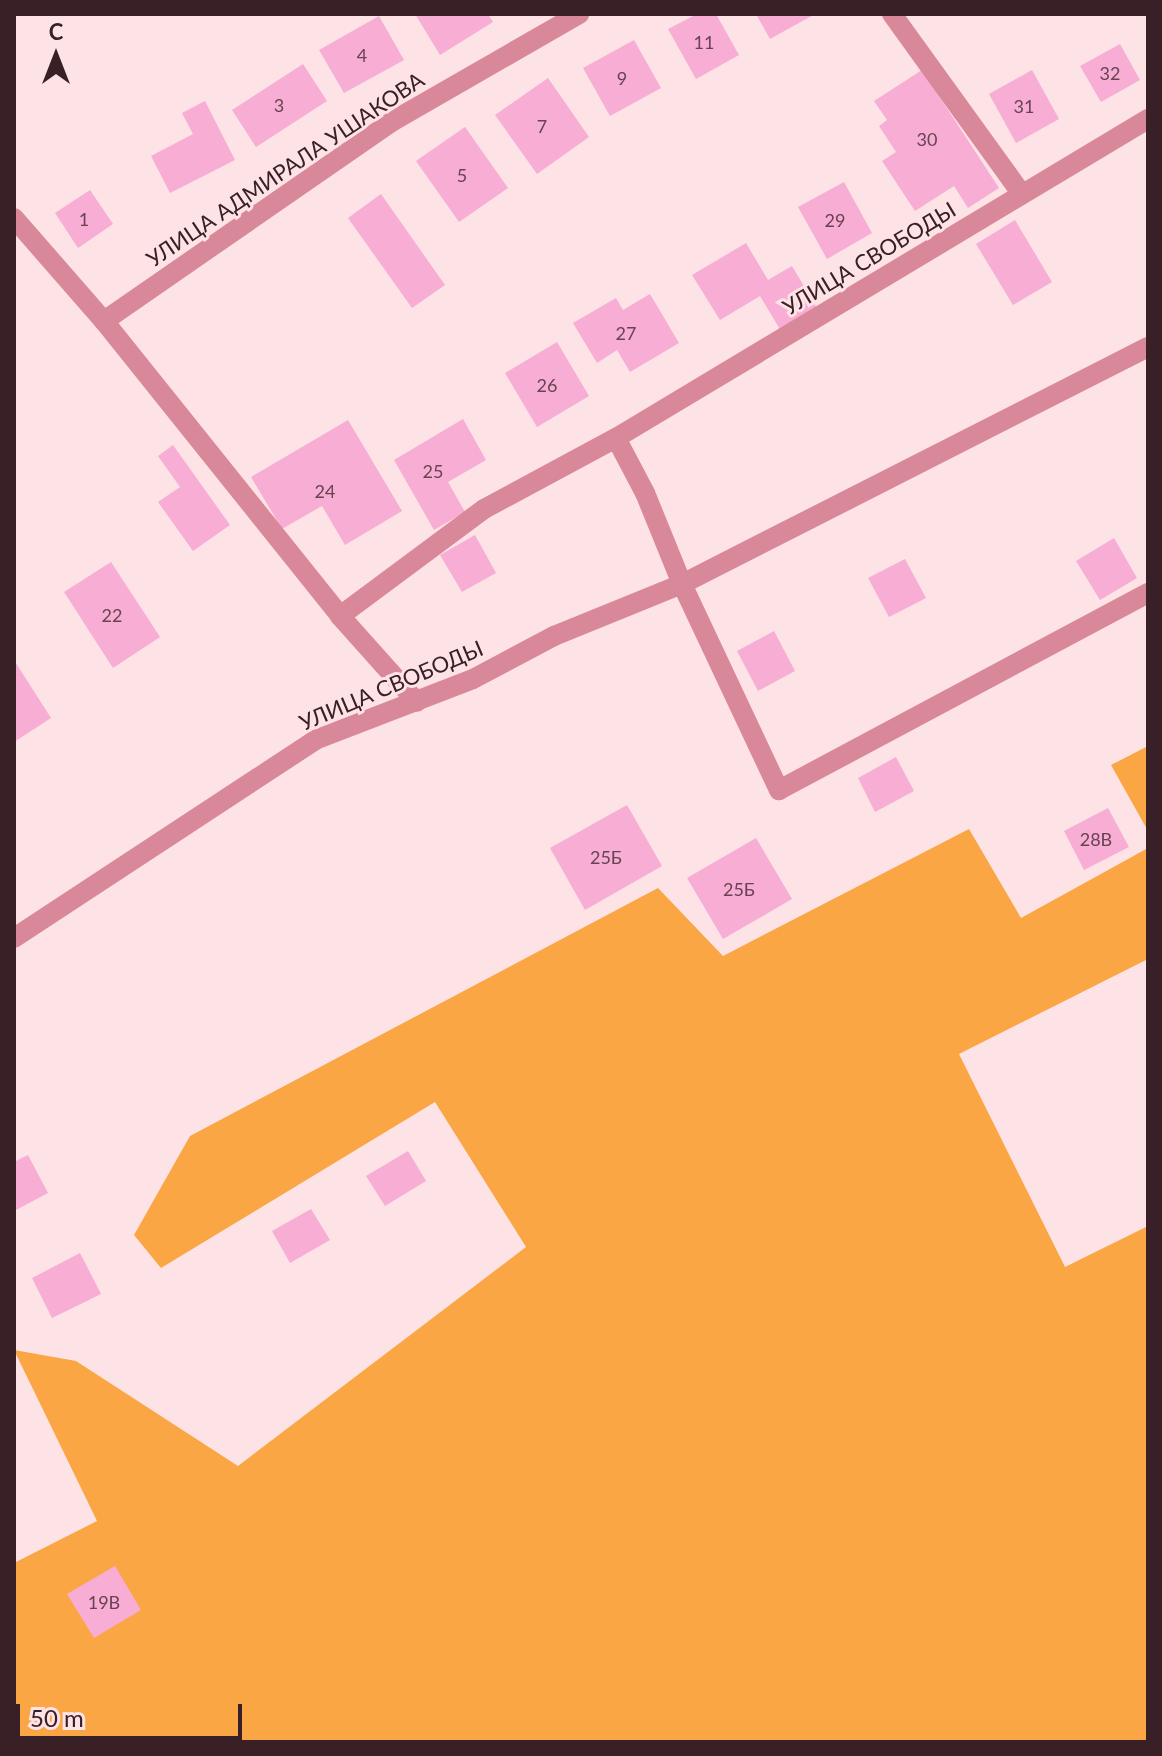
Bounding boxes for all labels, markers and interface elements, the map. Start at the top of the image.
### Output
north arrow [16,16,96,96]
text: С [49,18,63,45]
house number: 11 [694,31,714,53]
house number: 4 [357,44,367,66]
house number: 32 [1100,62,1120,84]
street label: УЛИЦА АДМИРАЛА УШАКОВА [141,66,429,272]
house number: 9 [617,67,627,89]
house number: 3 [274,94,284,116]
house number: 31 [1014,95,1034,117]
house number: 7 [537,115,547,137]
house number: 30 [917,128,937,150]
house number: 5 [457,164,467,186]
street label: УЛИЦА СВОБОДЫ [778,196,960,320]
house number: 1 [79,208,89,230]
house number: 29 [825,209,845,231]
house number: 27 [616,322,636,344]
house number: 26 [537,374,557,396]
house number: 25 [423,460,443,482]
house number: 24 [315,480,335,502]
house number: 22 [102,604,122,626]
street label: УЛИЦА СВОБОДЫ [295,634,487,736]
house number: 28В [1080,828,1112,850]
house number: 25Б [590,846,622,868]
house number: 25Б [723,878,755,900]
house number: 19В [88,1591,120,1613]
scale bar [20,1688,246,1738]
text: 50 m [30,1703,84,1732]

